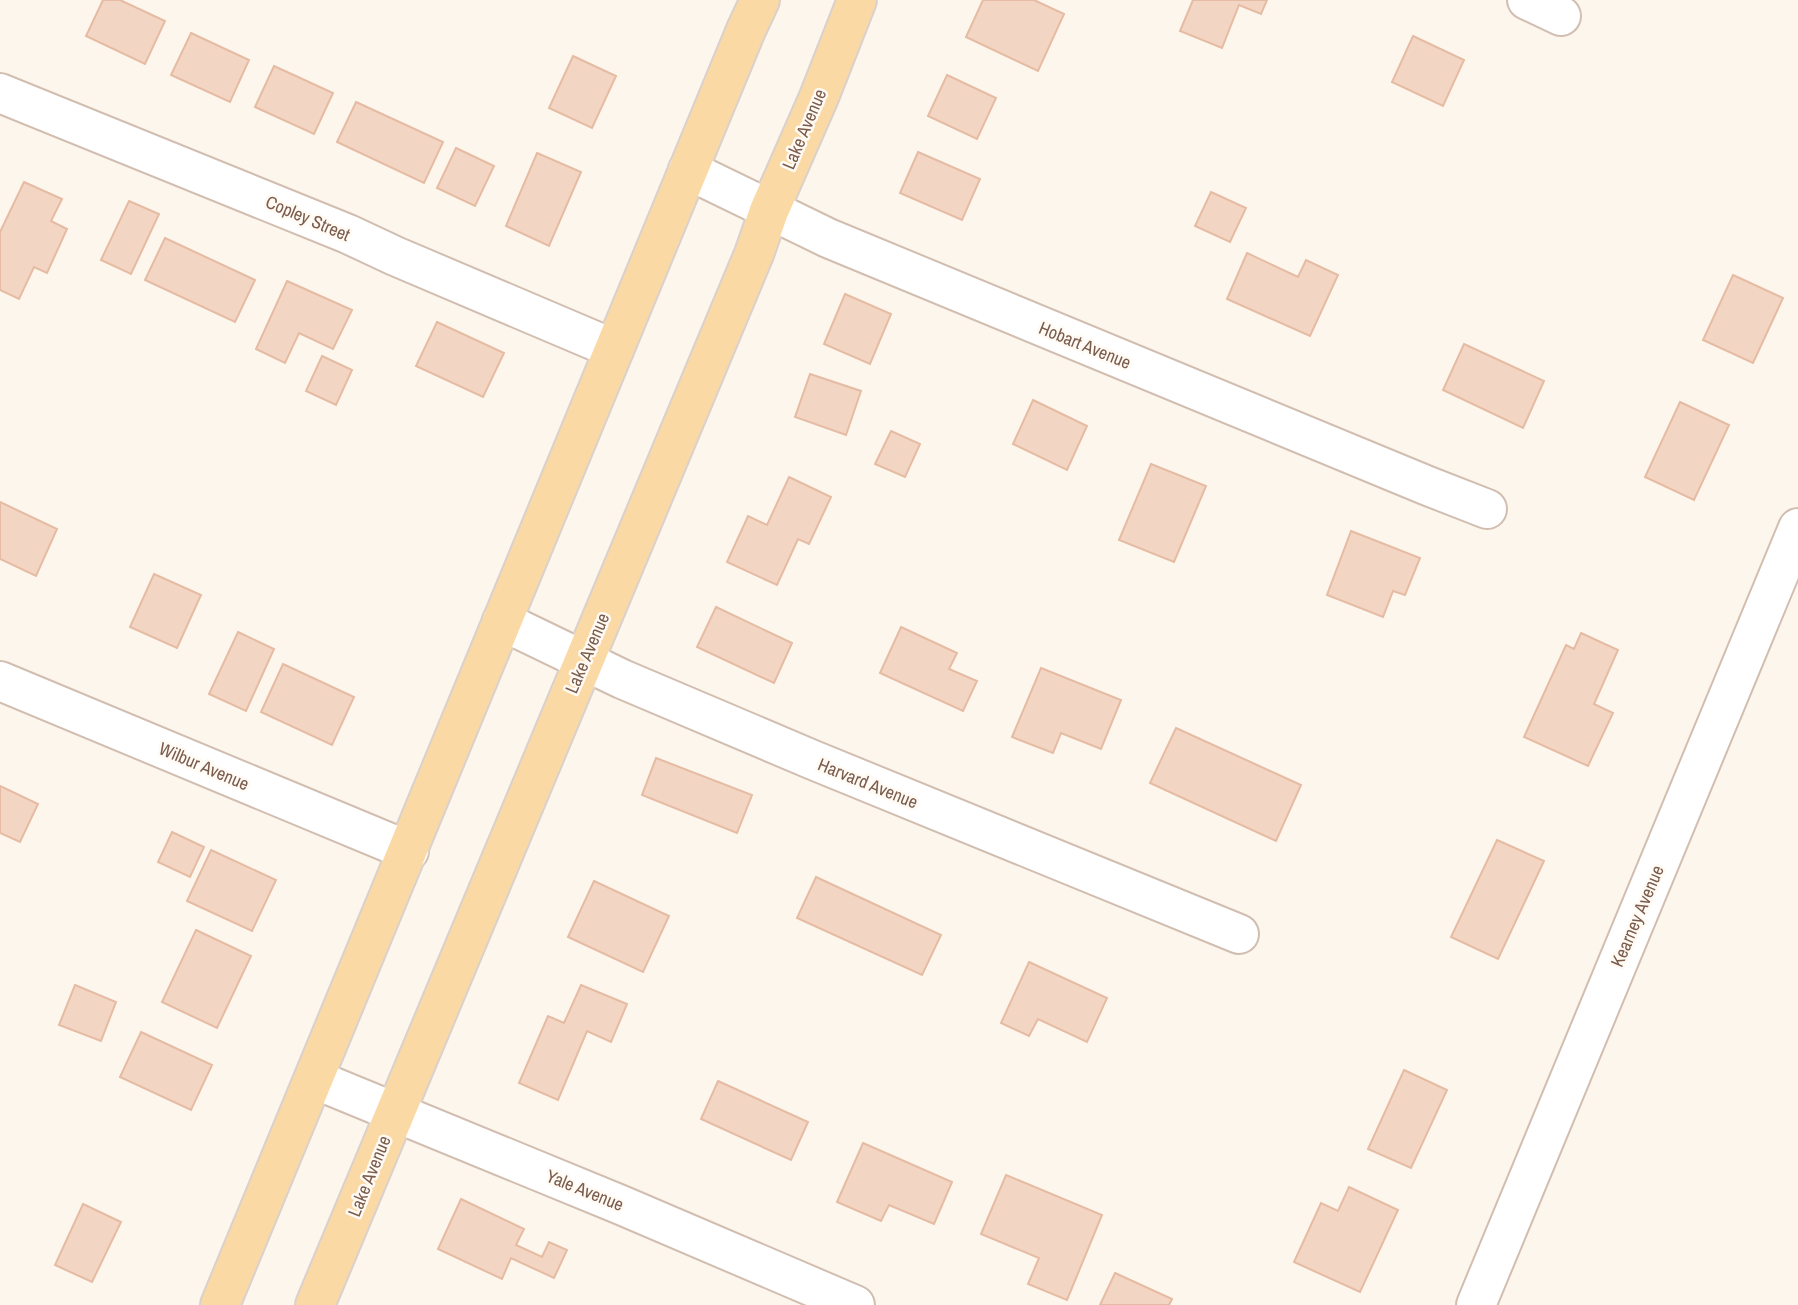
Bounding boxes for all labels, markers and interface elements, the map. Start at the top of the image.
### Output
street label: Lake Avenue [776,85,832,173]
street label: Copley Street [262,189,354,247]
street label: Hobart Avenue [1035,315,1135,375]
street label: Lake Avenue [559,609,615,697]
street label: Wilbur Avenue [155,736,253,796]
street label: Harvard Avenue [814,752,922,814]
street label: Kearney Avenue [1604,861,1670,971]
street label: Lake Avenue [341,1132,397,1220]
street label: Yale Avenue [543,1163,627,1217]

